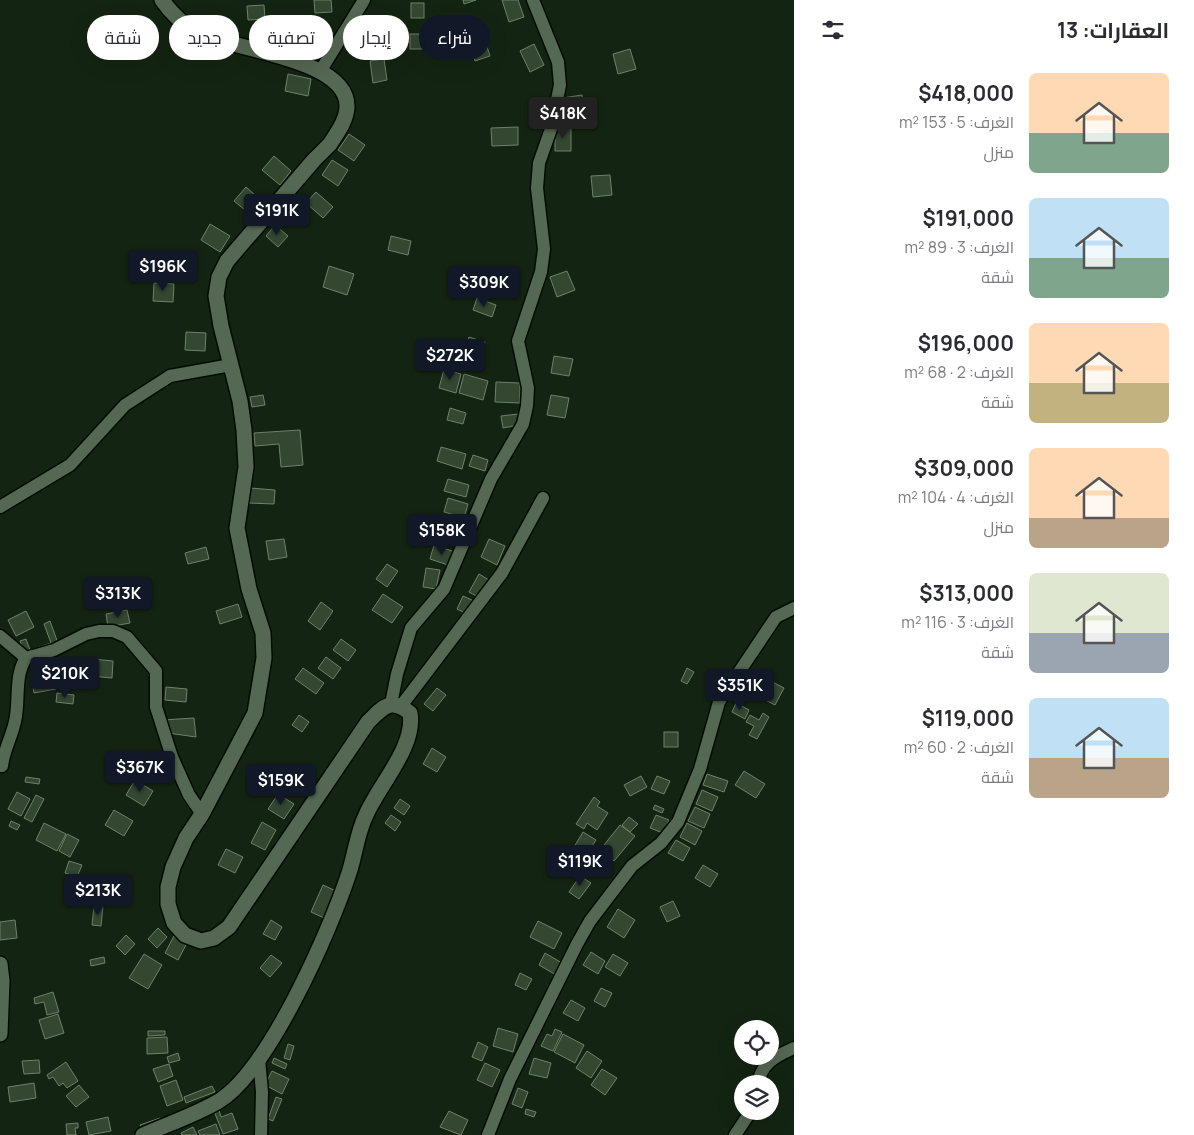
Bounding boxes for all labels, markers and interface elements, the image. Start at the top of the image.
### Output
chip: شقة [87,15,159,60]
chip: جديد [169,15,239,60]
chip: تصفية [249,15,333,60]
chip: إيجار [343,15,409,60]
chip: شراء [419,15,490,60]
icon: filters [819,16,847,44]
text: العقارات: 13 [1057,16,1169,44]
text: $418,000 [918,79,1014,107]
icon: home [1069,93,1129,153]
pin: $418K [528,96,598,139]
text: $418K [540,102,586,124]
text: الغرف: 5 · 153 m² [899,111,1014,133]
text: منزل [984,141,1014,163]
pin: $191K [242,194,312,236]
text: $191K [255,199,299,221]
text: $191,000 [922,204,1014,232]
icon: home [1069,218,1129,278]
text: الغرف: 3 · 89 m² [905,236,1014,258]
pin: $196K [128,250,198,292]
text: $196K [139,255,187,277]
pin: $309K [449,266,519,308]
text: شقة [981,266,1014,288]
text: $309K [459,271,509,293]
text: $196,000 [918,329,1014,357]
pin: $272K [415,338,485,381]
icon: home [1069,343,1129,403]
text: $272K [426,344,474,366]
text: الغرف: 2 · 68 m² [904,361,1014,383]
text: شقة [981,391,1014,413]
text: $309,000 [914,454,1014,482]
icon: home [1069,468,1129,528]
text: الغرف: 4 · 104 m² [898,486,1014,508]
pin: $158K [407,514,477,556]
text: منزل [984,516,1014,538]
text: $158K [419,519,465,541]
pin: $313K [83,576,153,619]
text: $313,000 [919,579,1014,607]
text: $313K [95,582,141,604]
icon: home [1069,593,1129,653]
text: الغرف: 3 · 116 m² [901,611,1014,633]
text: شقة [981,641,1014,663]
pin: $210K [30,656,100,699]
text: $210K [41,662,89,684]
pin: $351K [705,668,775,711]
text: $351K [717,674,763,696]
text: $119,000 [922,704,1014,732]
icon: home [1069,718,1129,778]
text: الغرف: 2 · 60 m² [904,736,1014,758]
pin: $367K [105,750,175,793]
text: $367K [116,756,164,778]
pin: $159K [246,764,316,806]
text: شقة [981,766,1014,788]
text: $159K [258,769,304,791]
pin: $119K [545,844,615,887]
text: $119K [558,850,602,872]
pin: $213K [63,874,133,916]
text: $213K [75,879,121,901]
map controls [734,1020,779,1120]
button: locate [734,1020,779,1065]
button: layers [734,1075,779,1120]

